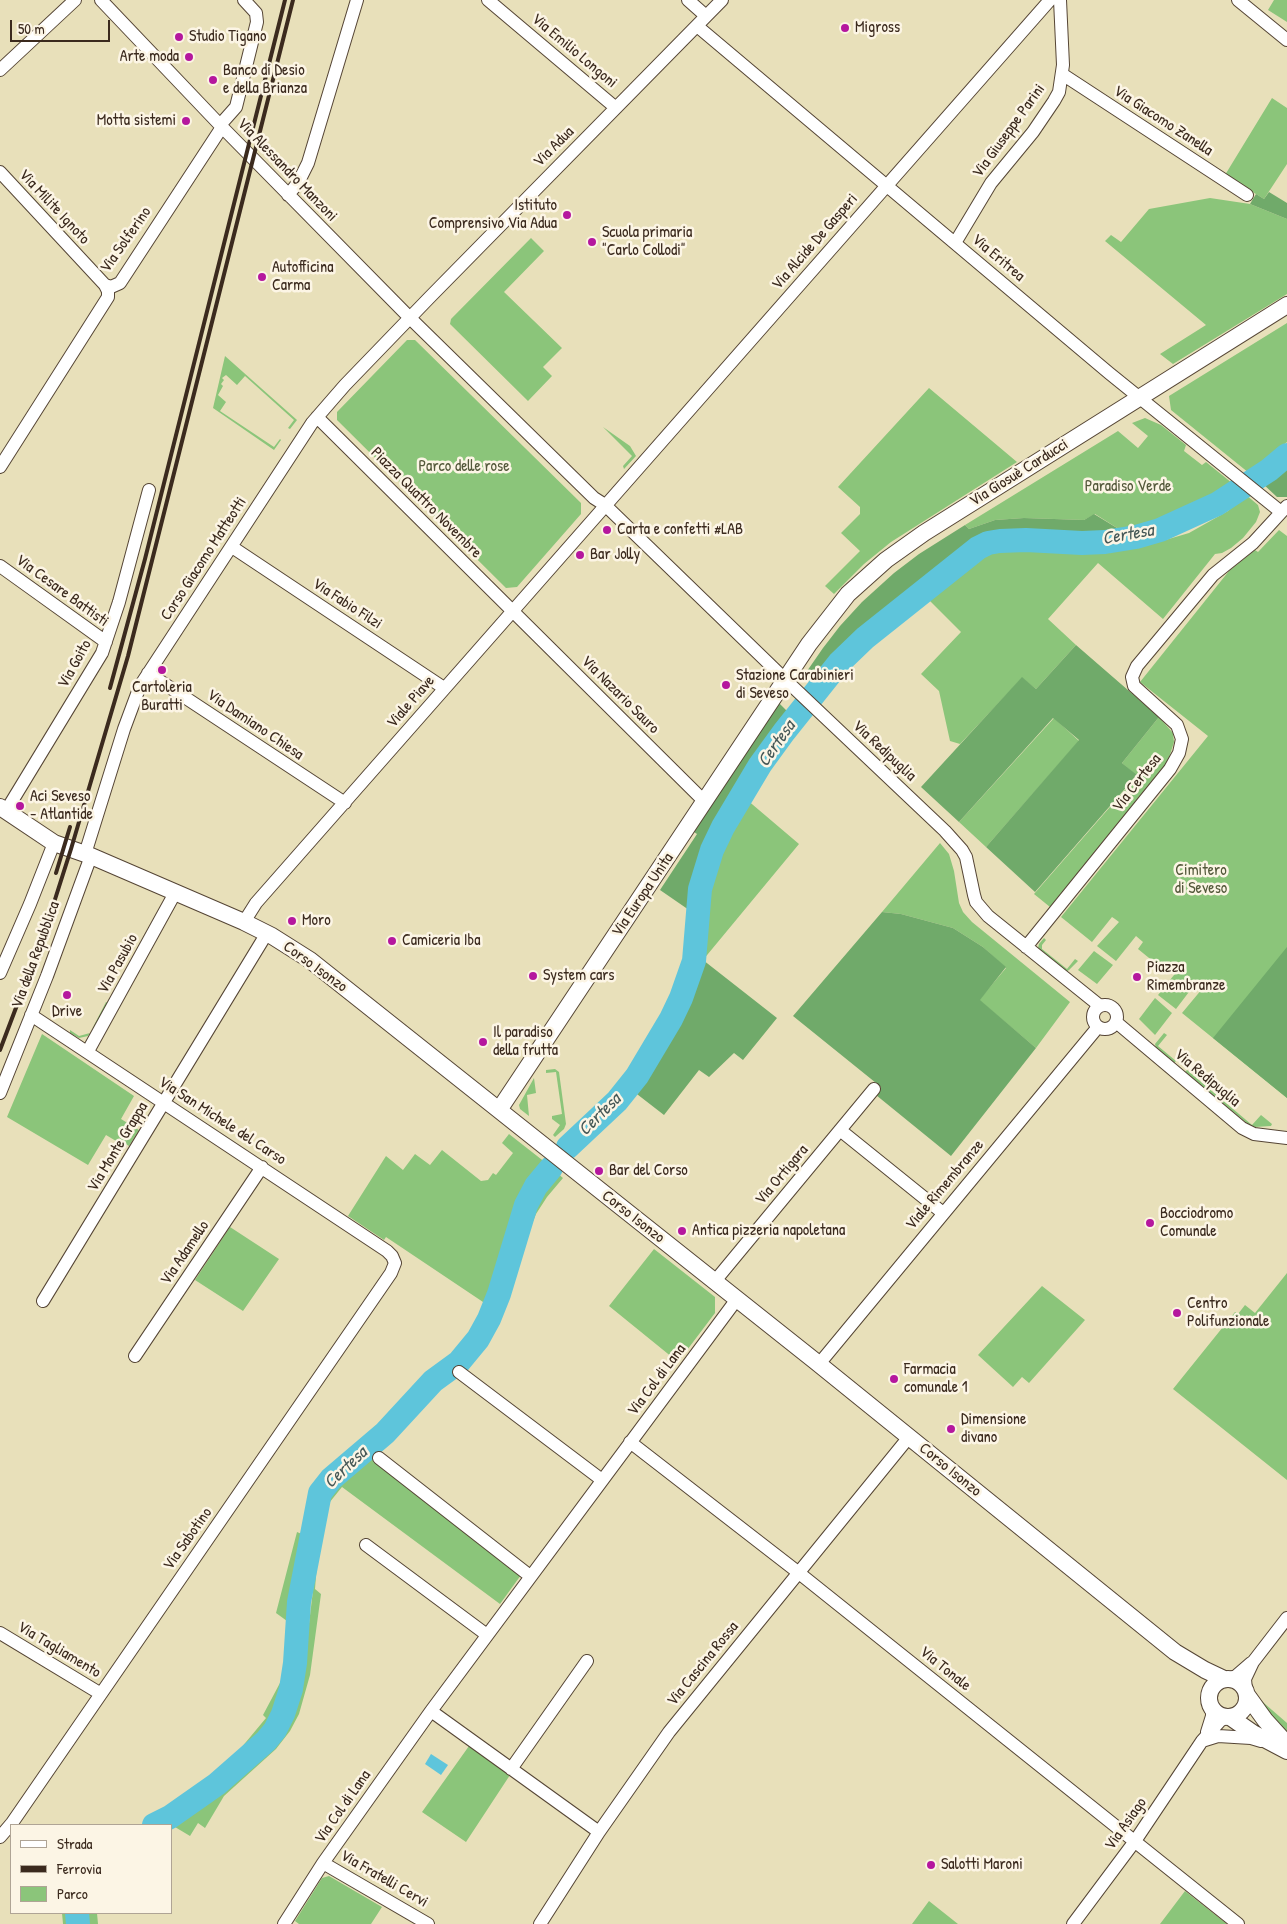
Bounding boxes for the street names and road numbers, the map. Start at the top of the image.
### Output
street label: Via Emilio Longoni [527,10,621,92]
street label: Via Giuseppe Parini [969,80,1049,182]
street label: Via Giacomo Zanella [1110,82,1216,160]
street label: Via Alessandro Manzoni [233,114,341,226]
street label: Via Adua [530,123,578,171]
street label: Via Milite Ignoto [14,166,94,248]
street label: Via Alcide De Gasperi [768,190,862,294]
street label: Via Solferino [96,203,156,277]
street label: Via Eritrea [967,230,1029,286]
street label: Via Giosuè Carducci [966,435,1072,511]
street label: Piazza Quattro Novembre [366,443,486,563]
street label: Corso Giacomo Matteotti [157,494,251,624]
street label: Via Cesare Battisti [12,551,112,631]
street label: Via Fabio Filzi [308,574,386,634]
street label: Via Goito [54,637,96,691]
street label: Via Nazario Sauro [577,652,663,738]
street label: Viale Piave [383,672,439,732]
street label: Via Damiano Chiesa [203,686,307,764]
street label: Via Redipuglia [848,717,920,785]
street label: Via Certesa [1108,750,1166,816]
street label: Via Europa Unita [608,850,678,940]
street label: Via della Repubblica [8,899,64,1011]
street label: Via Pasubio [94,931,142,997]
street label: Corso Isonzo [279,937,351,997]
street label: Via Redipuglia [1170,1045,1244,1111]
street label: Via San Michele del Carso [155,1073,289,1169]
street label: Via Monte Grappa [84,1099,152,1195]
street label: Viale Rimembranze [902,1136,988,1234]
street label: Via Ortigara [751,1141,813,1209]
street label: Corso Isonzo [598,1186,668,1248]
street label: Via Adamello [157,1217,213,1289]
street label: Via Col di Lana [624,1340,690,1420]
street label: Corso Isonzo [915,1439,985,1501]
street label: Via Sabotino [160,1504,216,1574]
street label: Via Tagliamento [14,1618,104,1682]
street label: Via Cascina Rossa [663,1618,743,1710]
street label: Via Tonale [915,1642,975,1696]
street label: Via Col di Lana [311,1767,375,1847]
street label: Via Asiago [1101,1794,1151,1854]
street label: Via Fratelli Cervi [337,1846,431,1912]

